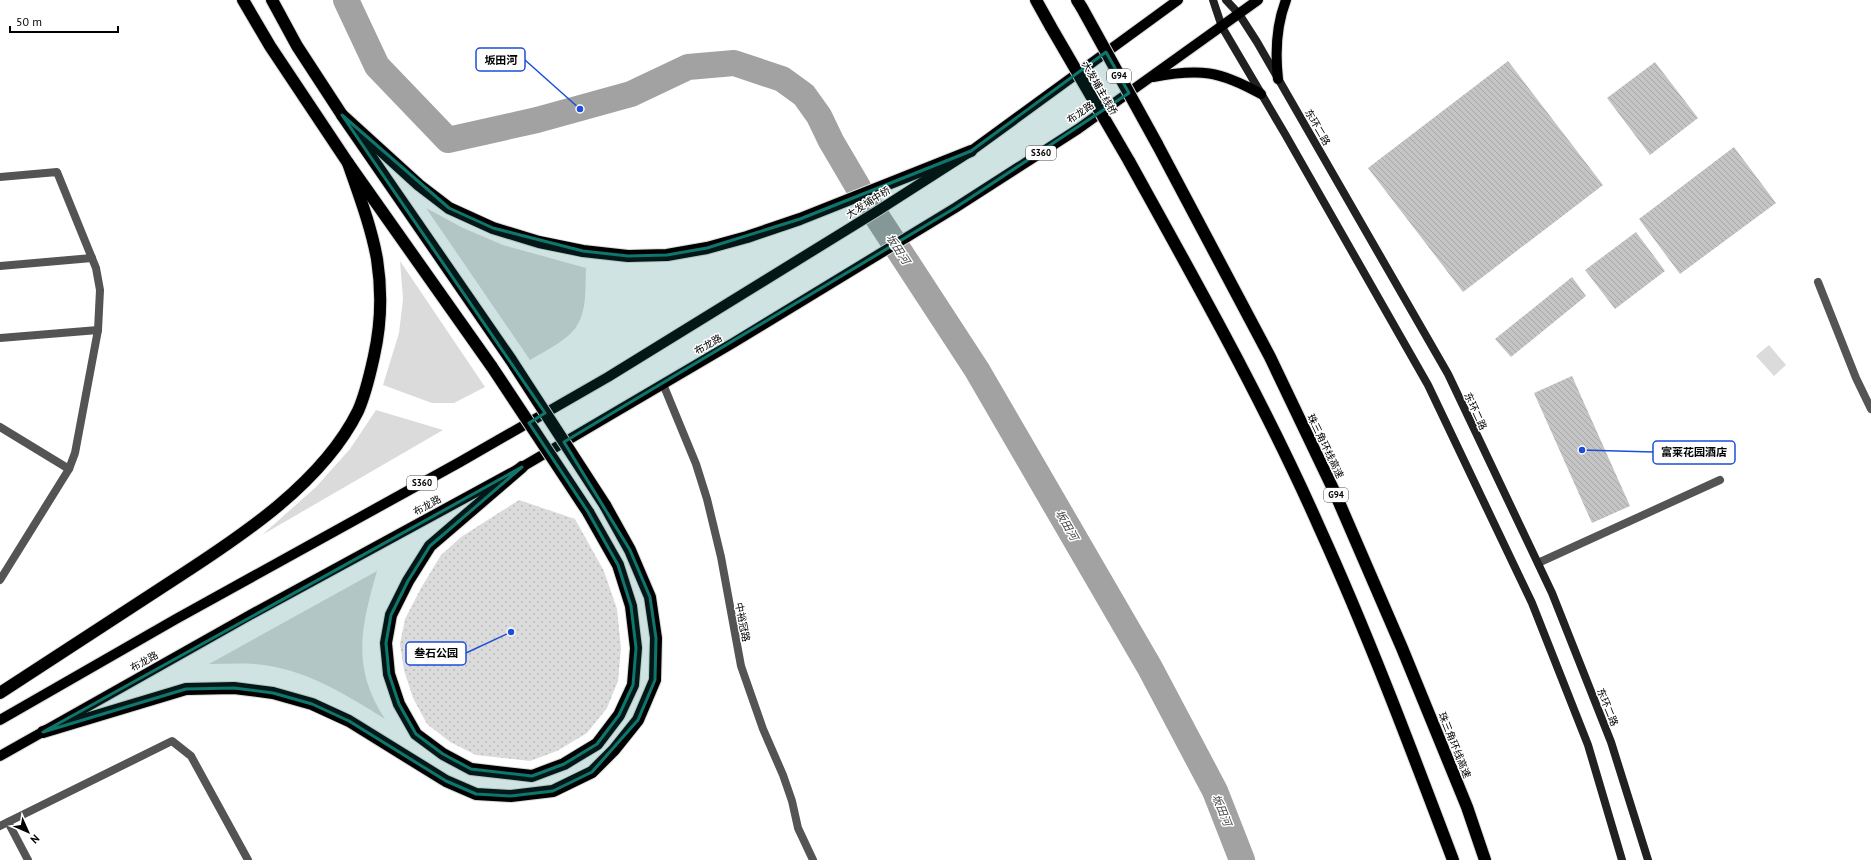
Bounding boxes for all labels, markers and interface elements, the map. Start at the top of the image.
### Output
scale bar [10,8,118,34]
text: 50 m [16,14,42,29]
callout: 坂田河 [476,48,525,71]
text: 坂田河 [485,53,518,67]
street label: 大发埔主线桥 [1079,59,1120,117]
road number: G94 [1107,69,1131,83]
street label: 布龙路 [1064,98,1096,126]
street label: 东环二路 [1302,107,1333,148]
road number: S360 [1026,146,1056,160]
street label: 大发埔中桥 [844,184,893,221]
water label: 坂田河 [883,231,914,268]
street label: 布龙路 [692,331,724,358]
street label: 东环二路 [1461,390,1490,432]
street label: 珠三角环线高速 [1304,412,1347,481]
callout: 富莱花园酒店 [1653,441,1735,464]
text: 富莱花园酒店 [1661,445,1727,459]
road number: S360 [407,476,437,490]
road number: G94 [1324,488,1348,502]
street label: 布龙路 [411,492,444,518]
water label: 坂田河 [1053,507,1082,545]
street label: 中裕冠路 [732,601,753,643]
callout: 叁石公园 [406,642,466,665]
text: 叁石公园 [414,646,458,660]
street label: 布龙路 [128,648,161,674]
street label: 东环二路 [1594,686,1621,728]
street label: 珠三角环线高速 [1435,710,1474,780]
water label: 坂田河 [1209,792,1235,830]
north arrow [8,812,48,852]
text: N [28,832,43,847]

